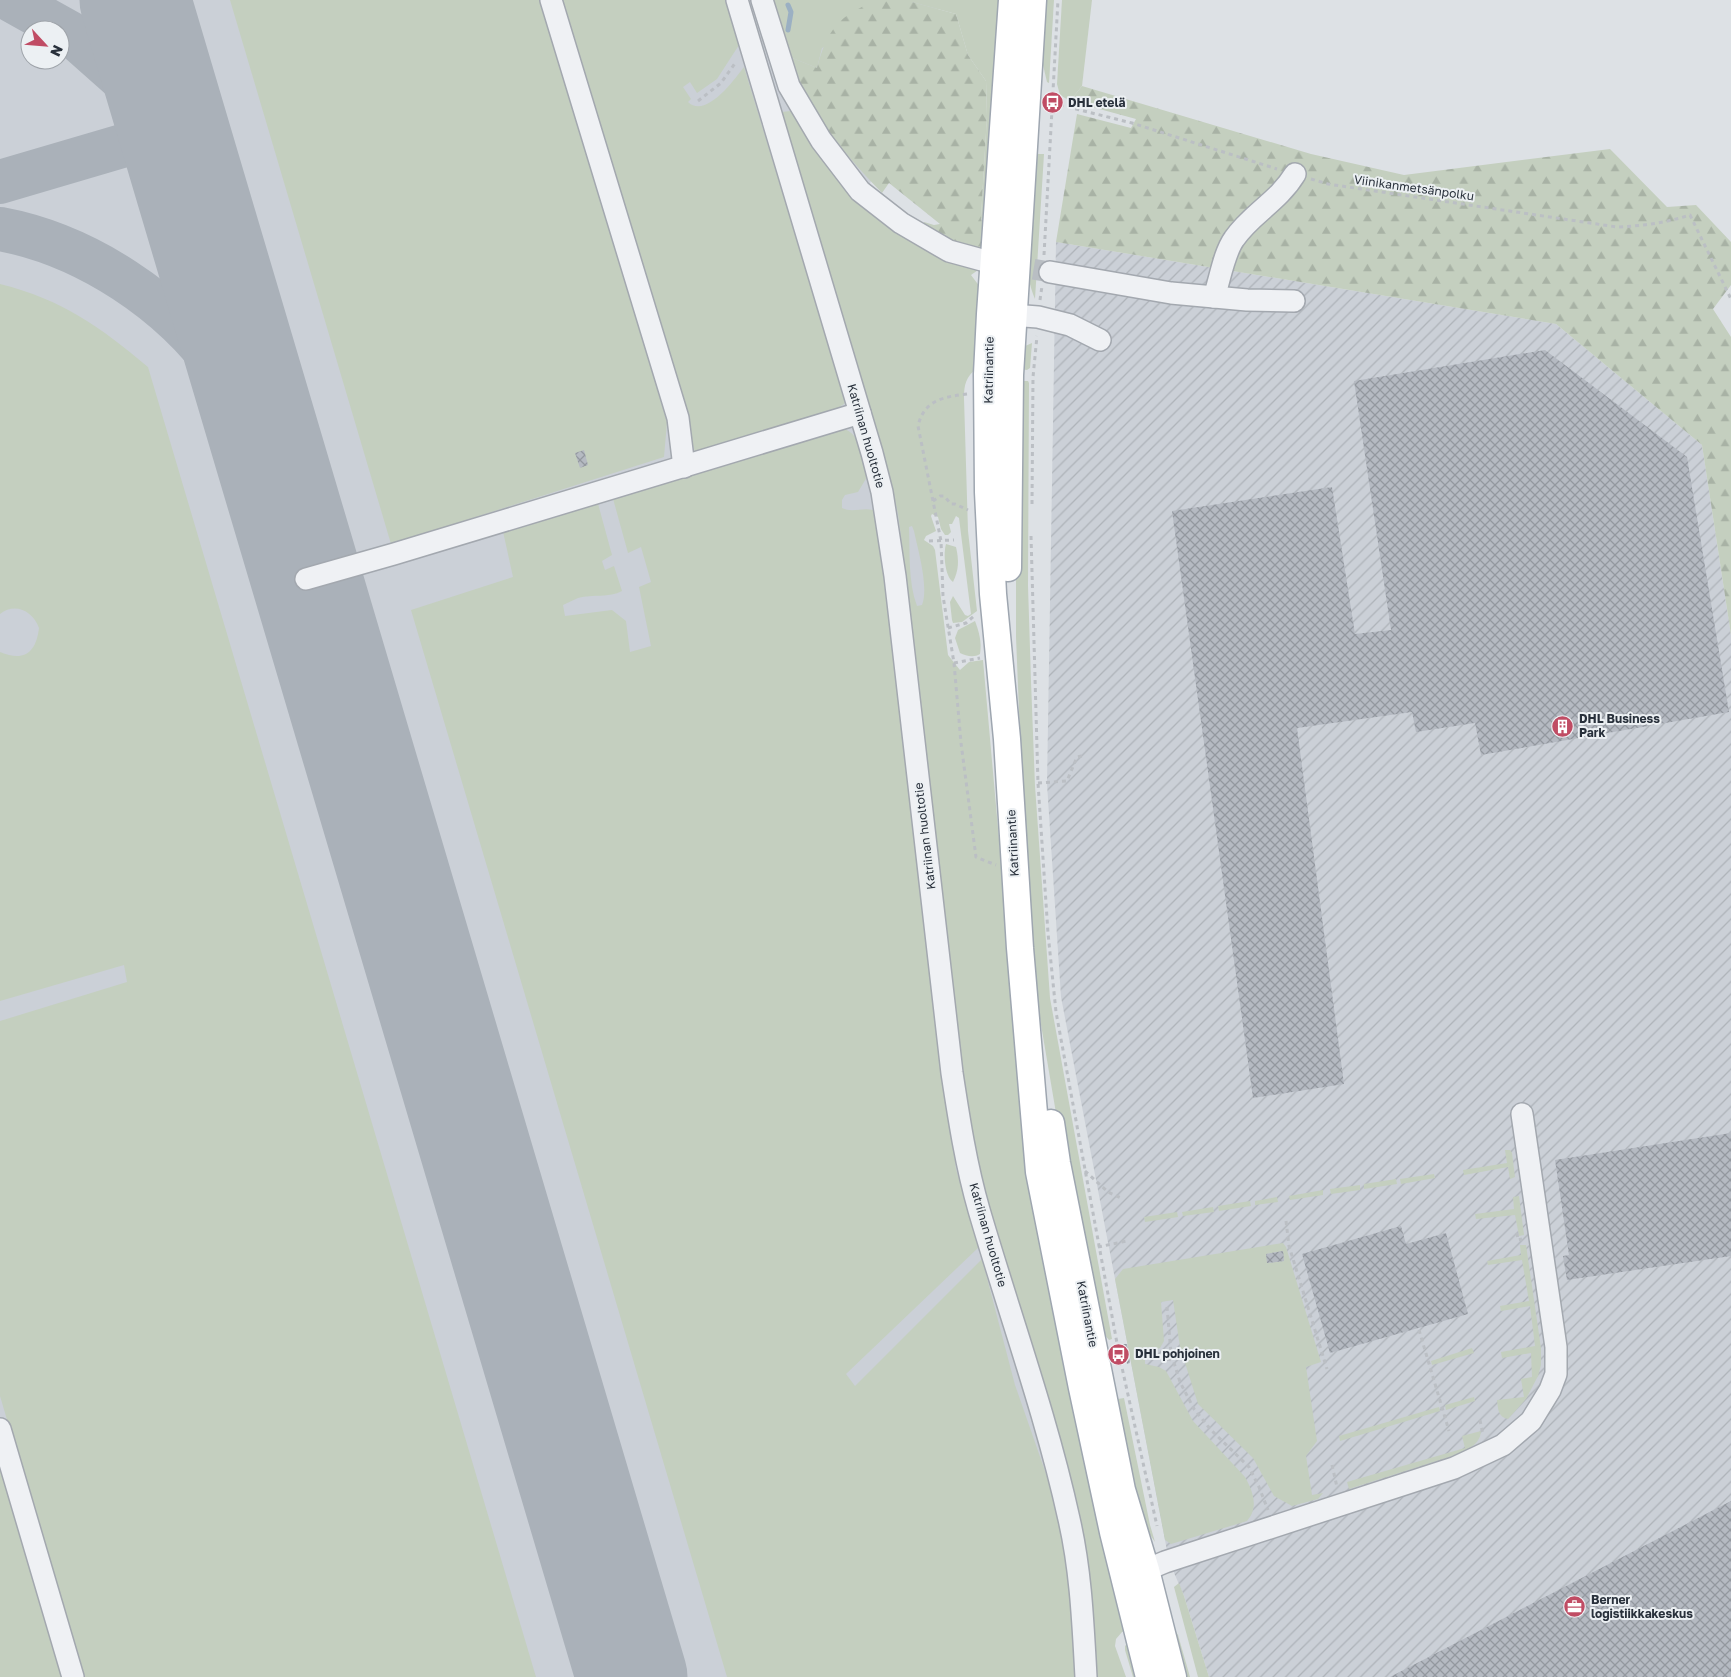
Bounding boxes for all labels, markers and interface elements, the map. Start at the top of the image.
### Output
north arrow [20,20,70,70]
text: N [47,42,67,59]
bus stop icon: DHL etelä [1040,91,1064,115]
place label: DHL etelä [1068,95,1125,110]
street label: Viinikanmetsänpolku [1353,172,1475,203]
street label: Katriinantie [980,336,997,404]
street label: Katriinan huoltotie [844,382,889,490]
place label: DHL Business Park [1579,711,1660,740]
building icon: DHL Business Park [1551,714,1575,738]
street label: Katriinan huoltotie [910,782,939,890]
street label: Katriinantie [1003,809,1022,877]
street label: Katriinan huoltotie [966,1181,1011,1289]
street label: Katriinantie [1074,1280,1101,1348]
bus stop icon: DHL pohjoinen [1107,1342,1131,1366]
place label: DHL pohjoinen [1135,1346,1220,1361]
place label: Berner logistiikkakeskus [1591,1592,1693,1621]
office icon: Berner logistiikkakeskus [1563,1595,1587,1619]

